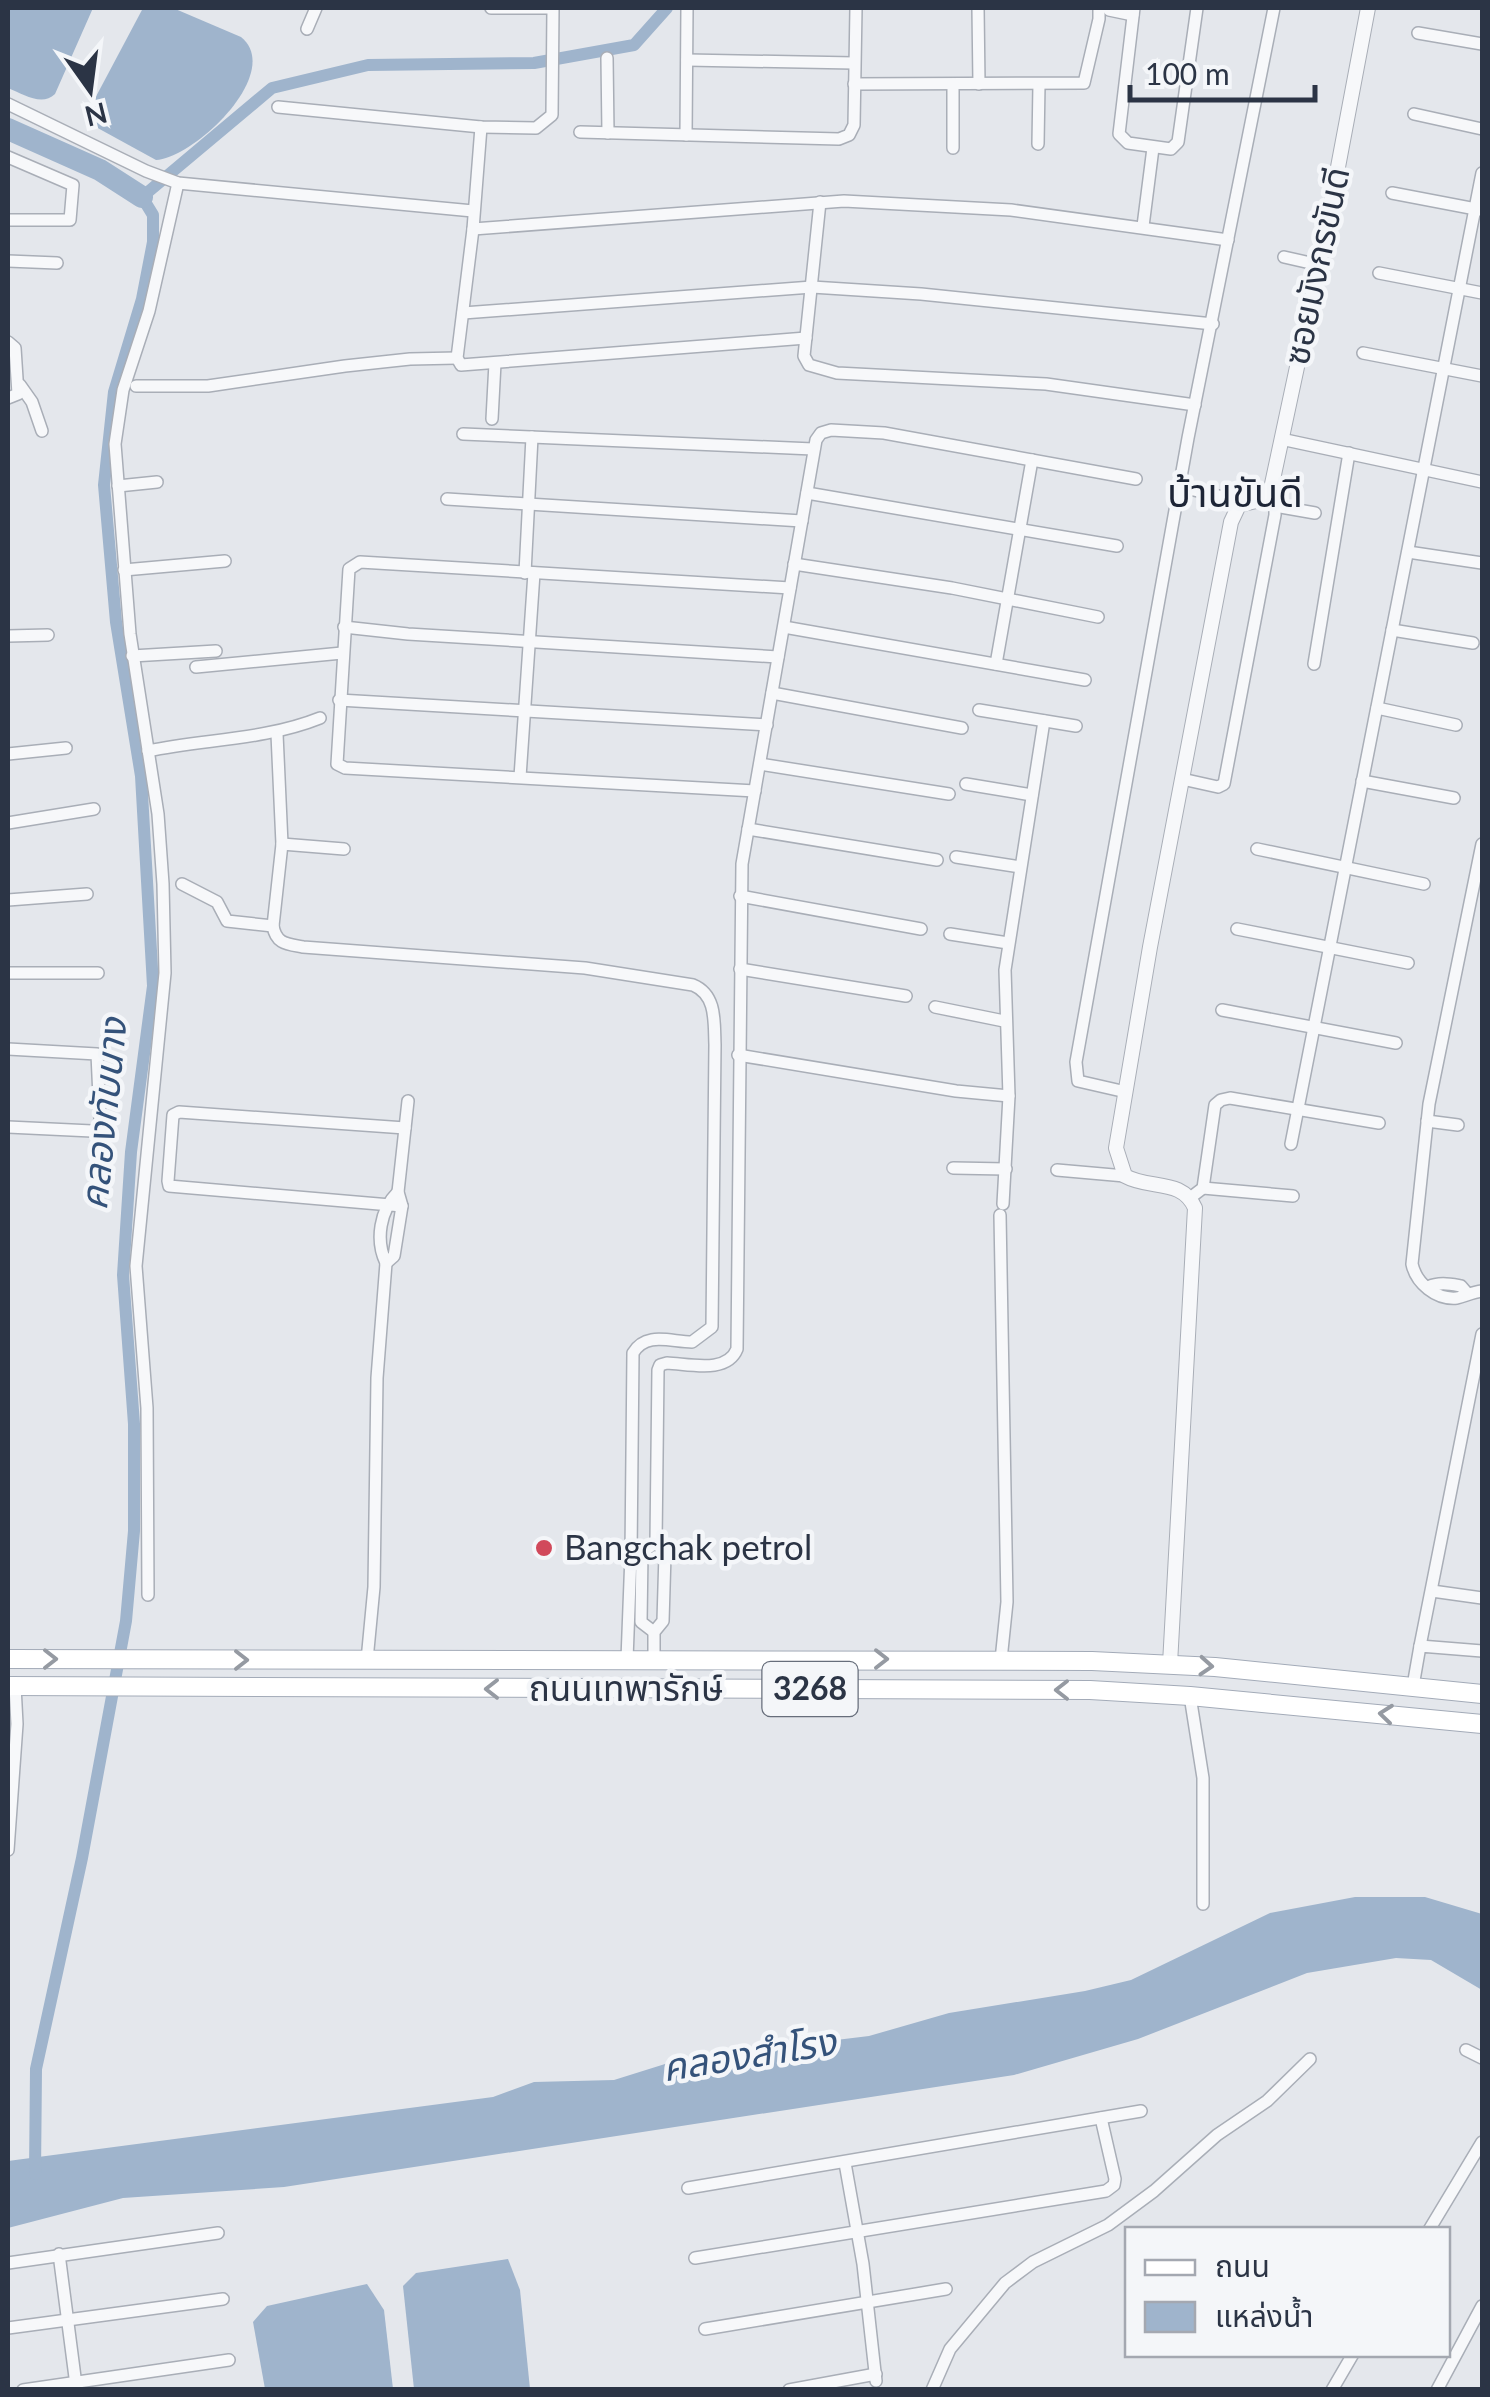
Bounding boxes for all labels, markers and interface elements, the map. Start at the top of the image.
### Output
north arrow [40,40,140,140]
scale bar [1130,40,1315,102]
text: 100 m [1145,55,1230,91]
text: N [82,96,111,134]
street label: ซอยมังกรขันดี [1274,163,1356,368]
district label: บ้านขันดี [1167,468,1303,516]
water label: คลองทับนาง [69,1014,135,1212]
place label: Bangchak petrol [564,1525,812,1567]
marker: Bangchak petrol [533,1537,555,1559]
one-way arrow [44,1648,59,1670]
one-way arrow [234,1649,250,1671]
one-way arrow [874,1649,890,1670]
one-way arrow [1199,1655,1215,1677]
road number: 3268 [762,1662,858,1716]
street label: ถนนเทพารักษ์ [529,1666,723,1708]
one-way arrow [483,1678,498,1700]
one-way arrow [1053,1679,1068,1701]
one-way arrow [1377,1704,1393,1725]
water label: คลองสำโรง [659,2016,840,2089]
legend [1125,2227,1450,2357]
text: ถนน [1215,2247,1270,2283]
text: แหล่งน้ำ [1215,2296,1313,2333]

